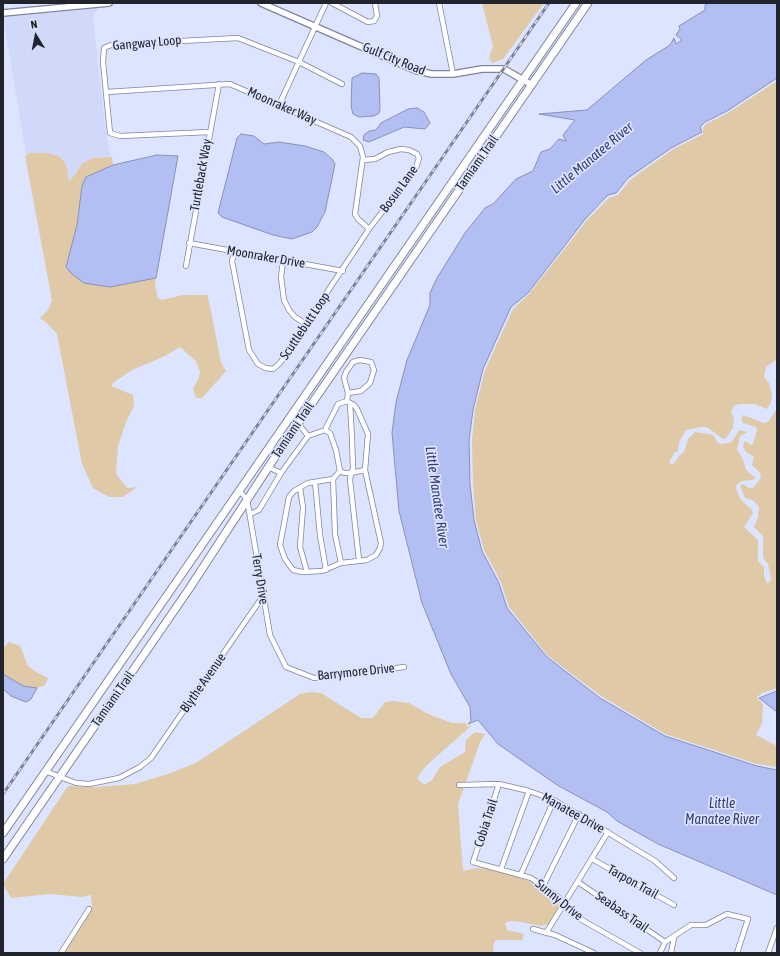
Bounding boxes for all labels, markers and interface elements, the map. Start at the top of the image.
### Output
north arrow [16,16,56,56]
text: N [30,18,38,31]
street label: Gangway Loop [112,32,182,54]
street label: Gulf City Road [360,39,428,79]
street label: Moonraker Way [245,84,319,128]
water label: Little Manatee River [547,119,637,197]
street label: Tamiami Trail [452,132,502,194]
street label: Turtleback Way [187,138,215,212]
street label: Bosun Lane [377,162,421,216]
street label: Moonraker Drive [226,242,306,272]
street label: Scuttlebutt Loop [277,289,333,363]
street label: Tamiami Trail [269,399,317,461]
water label: Little Manatee River [422,445,452,549]
street label: Terry Drive [248,553,272,605]
street label: Blythe Avenue [177,650,229,716]
street label: Barrymore Drive [317,660,395,684]
street label: Tamiami Trail [88,668,138,730]
street label: Manatee Drive [539,789,607,837]
water label: Little Manatee River [685,796,759,828]
street label: Cobia Trail [471,797,501,849]
street label: Tarpon Trail [605,862,661,902]
street label: Sunny Drive [532,876,586,924]
street label: Seabass Trail [592,888,652,936]

